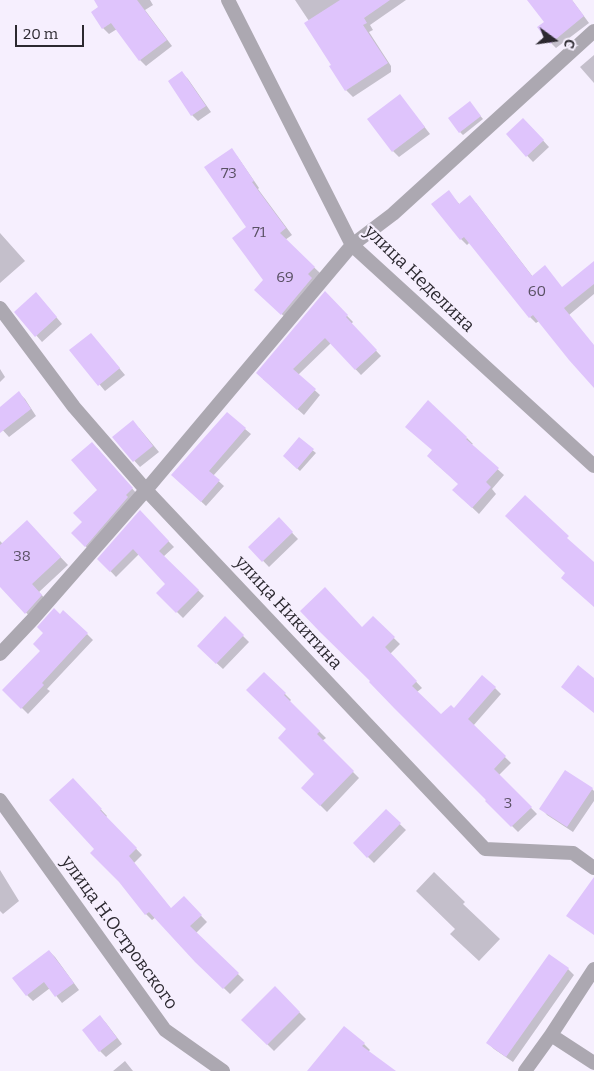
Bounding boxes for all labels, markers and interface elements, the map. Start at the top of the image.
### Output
scale bar [18,15,86,47]
north arrow [529,15,579,65]
text: 20 m [23,25,58,43]
text: С [560,37,578,50]
house number: 73 [221,165,237,183]
street label: улица Неделина [359,221,479,337]
house number: 71 [252,224,266,242]
house number: 69 [276,269,294,287]
house number: 60 [528,283,546,301]
house number: 38 [13,548,31,566]
street label: улица Никитина [230,552,346,674]
house number: 3 [504,795,512,813]
street label: улица Н.Островского [56,852,182,1014]

